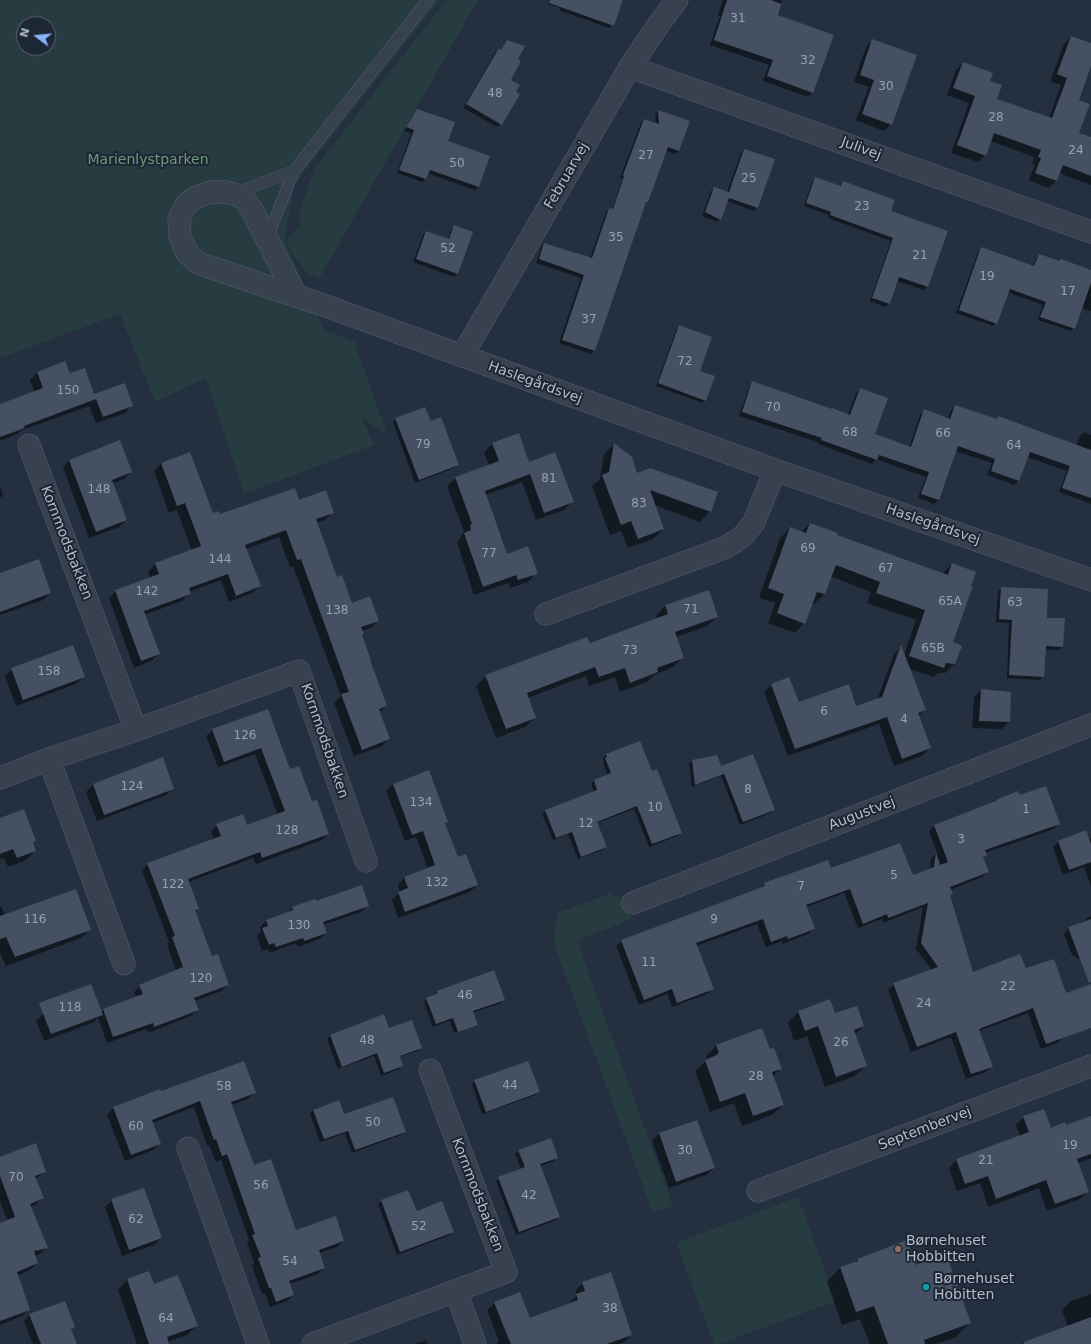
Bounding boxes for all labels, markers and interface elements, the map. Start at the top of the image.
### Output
house number: 31 [730,12,746,26]
north arrow [16,16,56,56]
text: N [17,27,32,39]
house number: 32 [800,54,816,68]
house number: 30 [878,80,894,94]
house number: 48 [487,87,503,101]
house number: 28 [988,111,1004,125]
street label: Julivej [839,134,883,164]
street label: Februarvej [541,140,593,212]
house number: 24 [1068,144,1084,158]
house number: 27 [638,149,654,163]
park label: Marienlystparken [87,152,209,168]
house number: 50 [449,157,465,171]
house number: 25 [741,172,757,186]
house number: 23 [854,200,870,214]
house number: 35 [608,231,624,245]
house number: 52 [440,242,456,256]
house number: 21 [912,249,928,263]
house number: 19 [979,270,995,284]
house number: 17 [1060,285,1076,299]
house number: 37 [581,313,597,327]
house number: 72 [677,355,693,369]
street label: Haslegårdsvej [486,358,584,408]
house number: 150 [57,384,79,398]
house number: 70 [765,401,781,415]
house number: 68 [842,426,858,440]
house number: 66 [935,427,951,441]
house number: 79 [415,438,431,452]
house number: 64 [1006,439,1022,453]
house number: 81 [541,472,557,486]
house number: 148 [88,483,110,497]
street label: Kornmodsbakken [37,484,95,602]
house number: 83 [631,497,647,511]
street label: Haslegårdsvej [884,501,982,549]
house number: 69 [800,542,816,556]
house number: 77 [481,547,497,561]
house number: 144 [209,553,231,567]
house number: 67 [878,562,894,576]
house number: 142 [136,585,158,599]
house number: 65A [938,595,962,609]
house number: 63 [1007,596,1023,610]
house number: 71 [683,603,699,617]
house number: 138 [326,604,348,618]
house number: 65B [921,642,945,656]
house number: 73 [622,644,638,658]
house number: 158 [38,665,60,679]
street label: Kornmodsbakken [296,681,352,801]
house number: 6 [820,705,828,719]
house number: 4 [900,713,908,727]
house number: 126 [234,729,256,743]
house number: 124 [121,780,143,794]
house number: 8 [744,783,752,797]
street label: Augustvej [826,794,898,834]
house number: 134 [410,796,432,810]
house number: 10 [647,801,663,815]
house number: 1 [1022,803,1030,817]
house number: 12 [578,817,594,831]
house number: 128 [276,824,298,838]
house number: 3 [957,833,965,847]
house number: 5 [890,869,898,883]
house number: 132 [426,876,448,890]
house number: 122 [162,878,184,892]
house number: 7 [797,880,805,894]
house number: 116 [24,913,46,927]
house number: 9 [710,913,718,927]
house number: 130 [288,919,310,933]
house number: 11 [641,956,657,970]
house number: 120 [190,972,212,986]
house number: 22 [1000,980,1016,994]
house number: 46 [457,989,473,1003]
house number: 24 [916,997,932,1011]
house number: 118 [59,1001,81,1015]
house number: 48 [359,1034,375,1048]
house number: 26 [833,1036,849,1050]
house number: 28 [748,1070,764,1084]
house number: 44 [502,1079,518,1093]
house number: 58 [216,1080,232,1094]
street label: Septembervej [876,1104,974,1154]
house number: 50 [365,1116,381,1130]
house number: 60 [128,1120,144,1134]
street label: Kornmodsbakken [448,1136,506,1254]
house number: 19 [1062,1139,1078,1153]
house number: 30 [677,1144,693,1158]
house number: 21 [978,1154,994,1168]
house number: 70 [8,1171,24,1185]
house number: 56 [253,1179,269,1193]
house number: 42 [521,1189,537,1203]
house number: 62 [128,1213,144,1227]
house number: 52 [411,1220,427,1234]
place label: Børnehuset Hobbitten [906,1233,986,1266]
marker: Børnehuset Hobbitten [893,1244,903,1254]
house number: 54 [282,1255,298,1269]
place label: Børnehuset Hobitten [934,1271,1014,1304]
marker: Børnehuset Hobitten [921,1282,931,1292]
house number: 38 [602,1302,618,1316]
house number: 64 [158,1312,174,1326]

